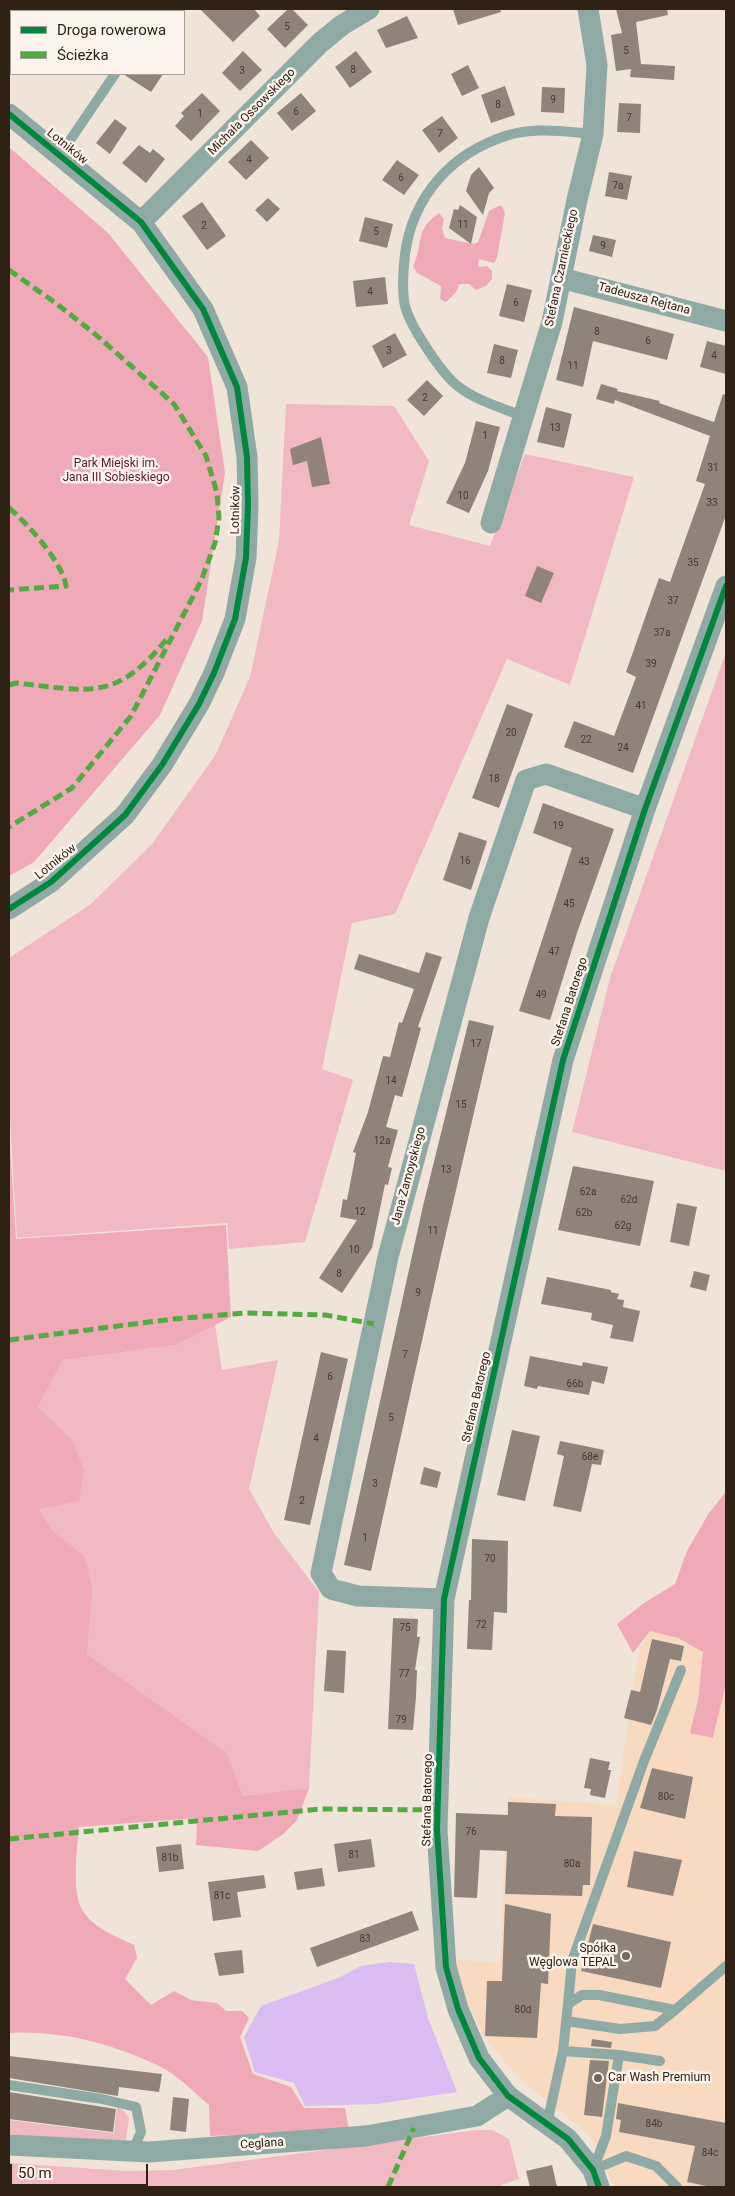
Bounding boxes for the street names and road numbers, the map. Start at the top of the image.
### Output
street label: Michała Ossowskiego [205,65,299,159]
street label: Lotników [44,126,90,168]
street label: Stefana Czarnieckiego [543,208,581,328]
street label: Tadeusza Rejtana [596,280,692,318]
street label: Lotników [228,486,244,534]
street label: Lotników [33,841,79,883]
street label: Stefana Batorego [549,956,591,1048]
street label: Jana Zamoyskiego [389,1125,429,1227]
street label: Stefana Batorego [460,1350,494,1444]
street label: Stefana Batorego [420,1753,436,1847]
street label: Ceglana [240,2135,284,2153]

